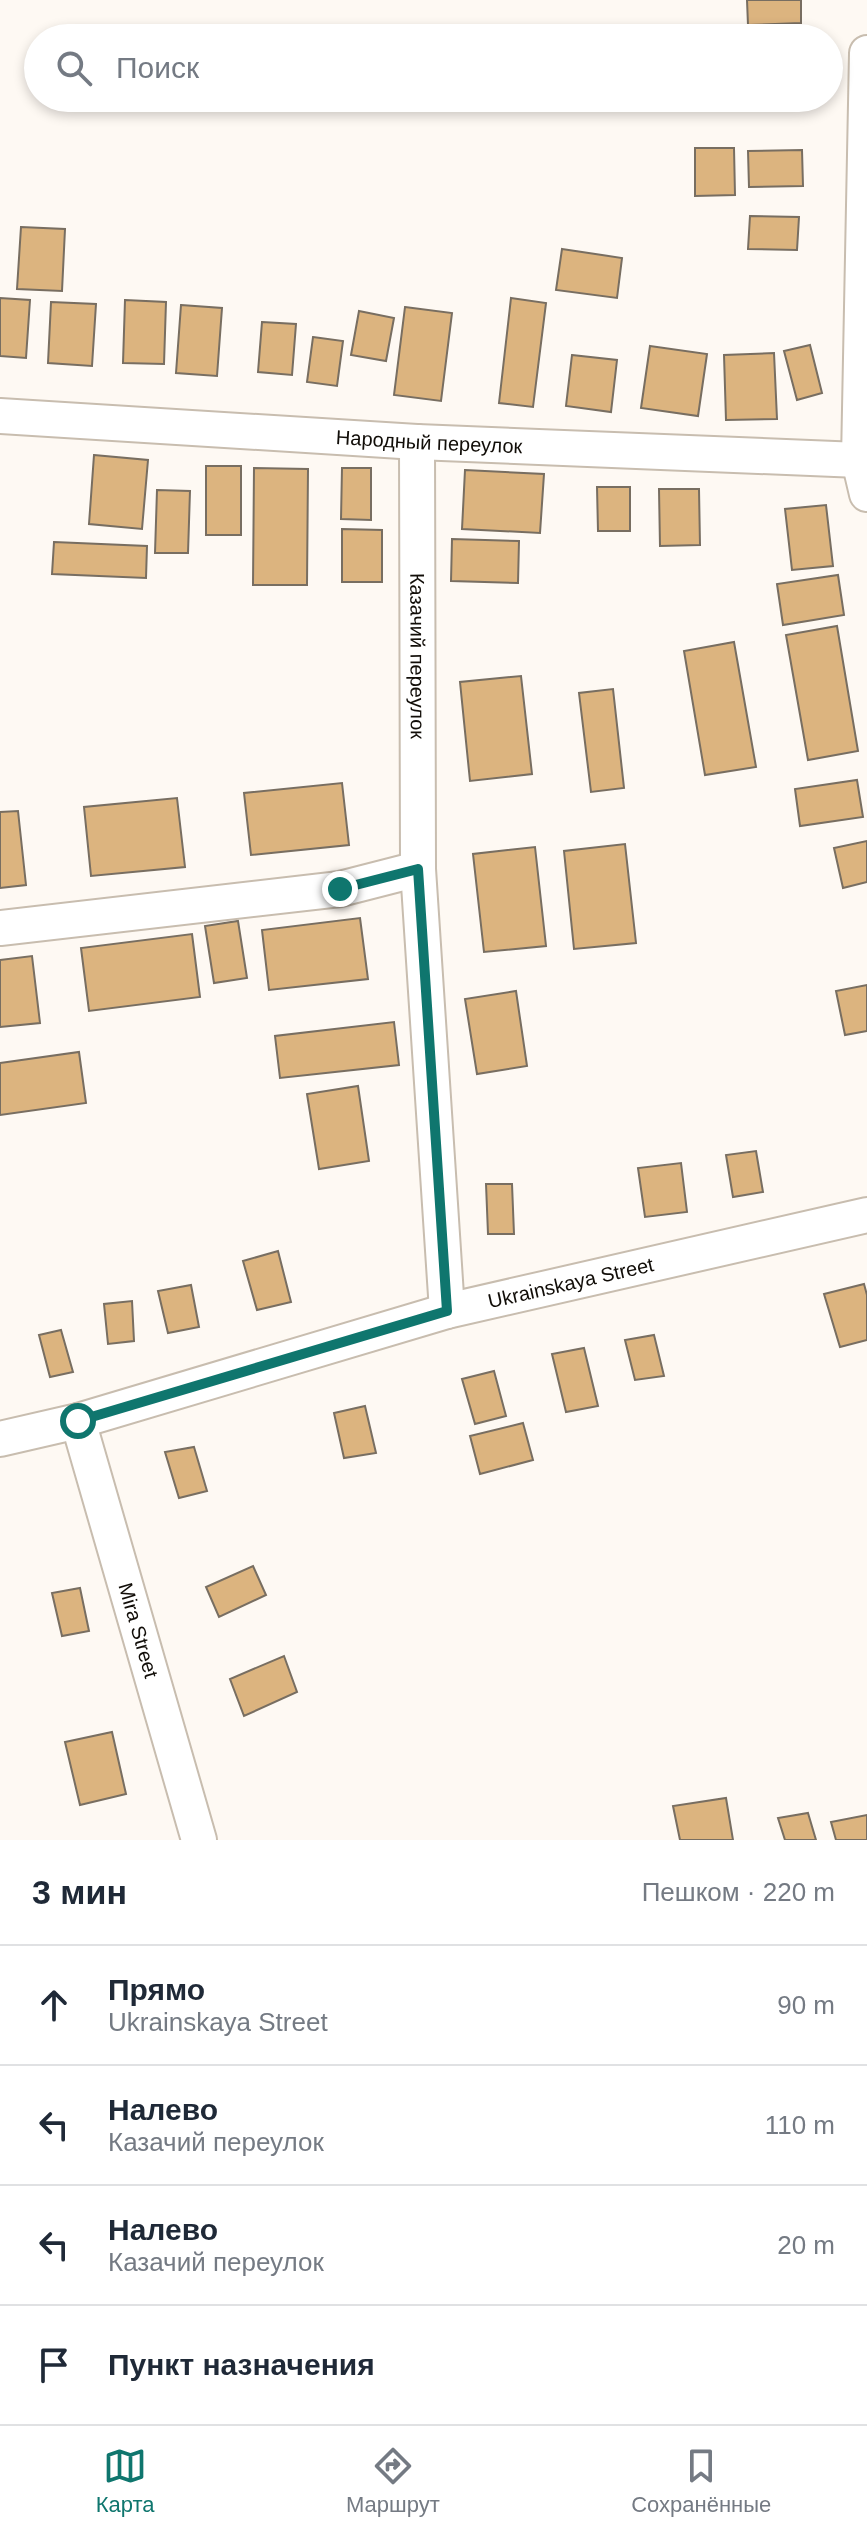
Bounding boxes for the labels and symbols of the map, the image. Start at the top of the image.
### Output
street label: Народный переулок [335,426,523,457]
street label: Казачий переулок [406,573,429,739]
route end [322,871,358,907]
street label: Ukrainskaya Street [486,1253,656,1312]
route start [60,1403,96,1439]
street label: Mira Street [114,1580,163,1681]

